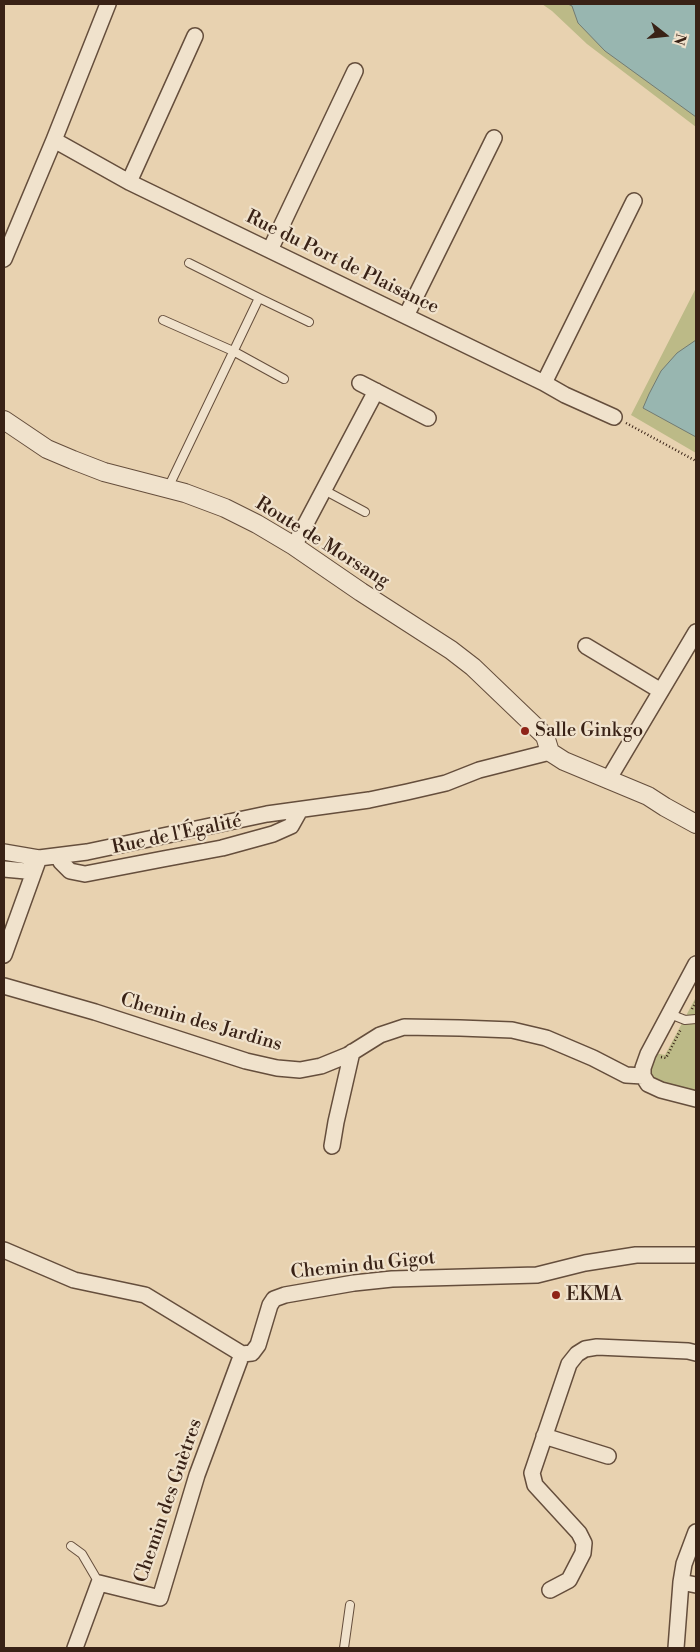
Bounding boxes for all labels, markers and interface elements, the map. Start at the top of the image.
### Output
north arrow [640,10,690,60]
text: N [669,31,690,47]
street label: Rue du Port de Plaisance [242,206,442,320]
street label: Route de Morsang [251,493,393,593]
place label: Salle Ginkgo [535,720,643,742]
marker: Salle Ginkgo [519,725,531,737]
street label: Rue de l'Égalité [110,810,244,860]
street label: Chemin des Jardins [118,989,284,1057]
street label: Chemin du Gigot [290,1247,436,1285]
place label: EKMA [566,1284,623,1306]
marker: EKMA [550,1289,562,1301]
street label: Chemin des Guètres [130,1416,208,1586]

